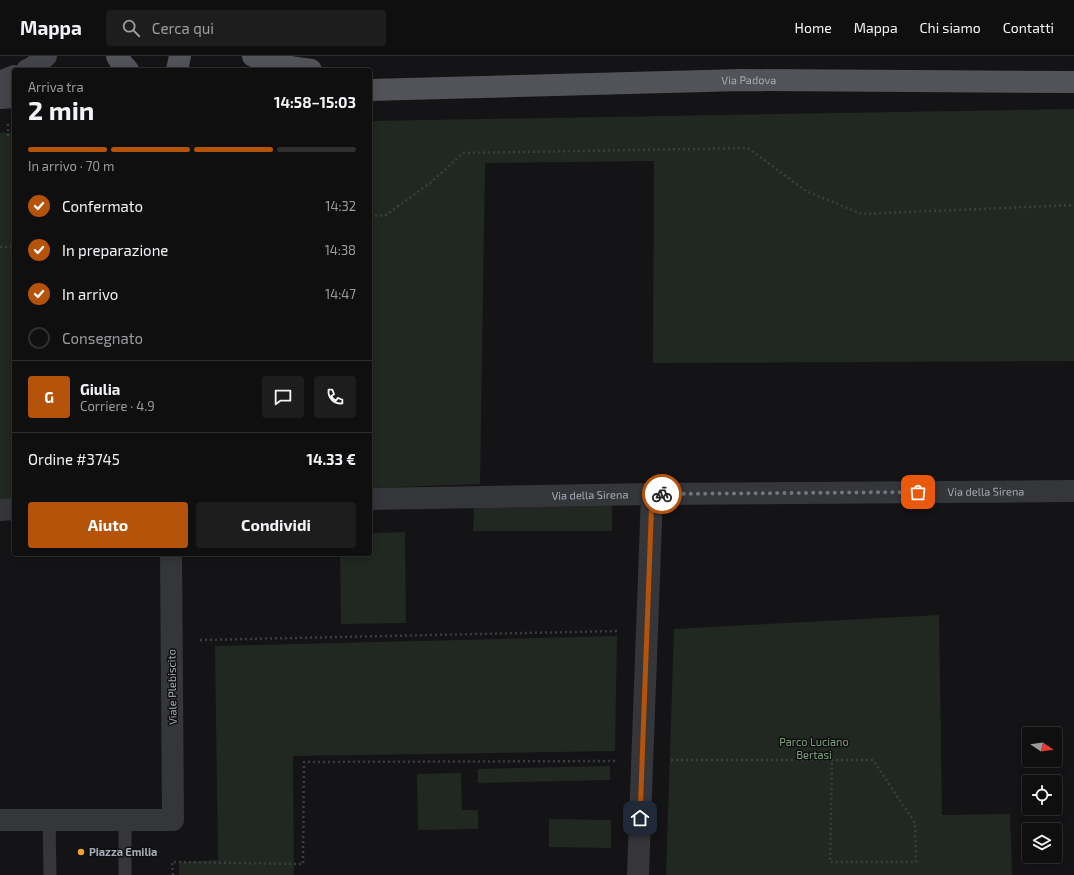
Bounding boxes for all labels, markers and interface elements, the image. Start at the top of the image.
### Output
search box [106,10,386,46]
text: Mappa [20,16,82,39]
icon: search [120,17,142,39]
text: Cerca qui [152,19,214,37]
text: Home [795,19,832,36]
text: Mappa [854,19,898,36]
text: Chi siamo [920,19,981,36]
text: Contatti [1003,19,1054,36]
street label: Via Padova [721,73,776,87]
text: Arriva tra [28,79,84,95]
text: 14:58–15:03 [274,93,356,111]
text: 2 min [28,94,94,125]
text: In arrivo · 70 m [28,158,115,174]
icon: check [28,195,50,217]
text: Confermato [62,197,143,215]
text: 14:32 [325,198,356,214]
icon: check [28,239,50,261]
text: In preparazione [62,241,168,259]
text: 14:38 [325,242,356,258]
icon: check [28,283,50,305]
text: In arrivo [62,285,118,303]
text: 14:47 [325,286,356,302]
text: Consegnato [62,329,143,347]
button: chat [262,376,304,418]
button: phone [314,376,356,418]
text: Giulia [80,380,120,398]
text: G [44,388,54,406]
text: Corriere · 4.9 [80,398,155,414]
text: Ordine #3745 [28,450,120,468]
text: 14.33 € [306,450,356,468]
courier [642,474,682,514]
pin [901,475,935,509]
icon: bag [907,481,929,503]
icon: bike [651,483,673,505]
street label: Via della Sirena [948,484,1024,498]
street label: Via della Sirena [551,487,628,502]
button: Aiuto [28,502,188,548]
button: Condividi [196,502,356,548]
street label: Viale Plebiscito [164,649,179,725]
north arrow [1022,727,1062,767]
map controls [1022,727,1062,863]
park label: Parco Luciano Bertasi [779,735,849,761]
button: locate [1022,775,1062,815]
pin [623,801,657,835]
icon: home [629,807,651,829]
button: layers [1022,823,1062,863]
place label: Piazza Emilia [89,845,157,858]
marker: Piazza Emilia [76,847,86,857]

